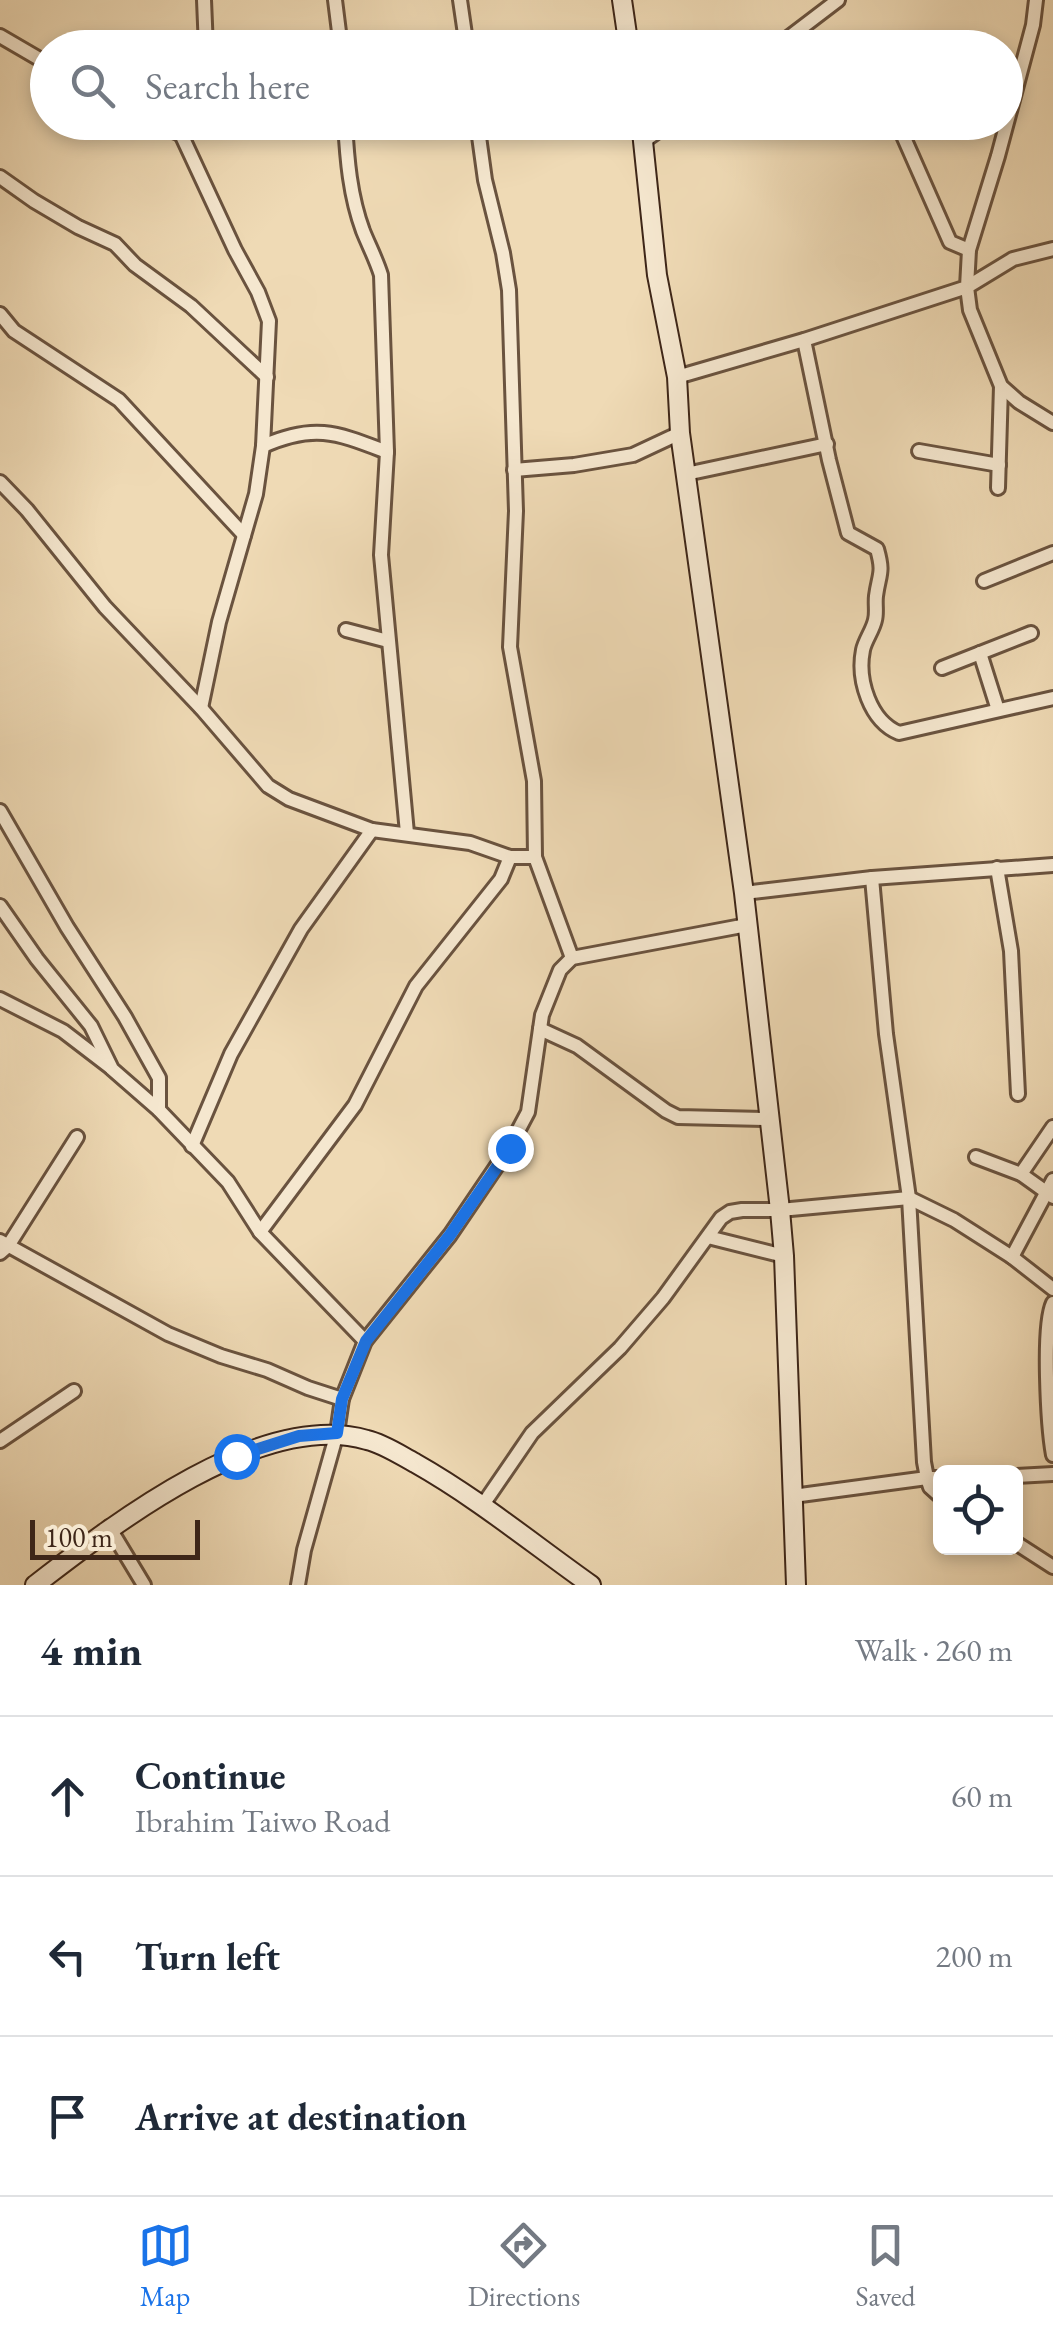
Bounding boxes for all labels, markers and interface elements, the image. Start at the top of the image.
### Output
search box [30,30,1023,140]
icon: search [65,58,120,113]
text: Search here [145,61,310,110]
route end [488,1126,534,1172]
route start [214,1434,260,1480]
map controls [933,1465,1023,1555]
button: locate [933,1465,1023,1555]
scale bar [30,1515,200,1560]
text: 100 m [45,1519,113,1555]
text: 4 min [40,1623,142,1678]
text: Walk · 260 m [855,1629,1013,1671]
text: Continue [135,1751,286,1800]
icon: ahead [40,1769,95,1824]
text: 60 m [951,1775,1013,1817]
text: Ibrahim Taiwo Road [135,1800,390,1842]
icon: left [40,1929,95,1984]
text: Turn left [135,1932,280,1981]
text: 200 m [936,1935,1013,1977]
icon: arrive [40,2089,95,2144]
text: Arrive at destination [135,2092,467,2141]
tab: Map [138,2218,193,2314]
tab: Directions [468,2218,580,2314]
tab: Saved [855,2218,915,2314]

